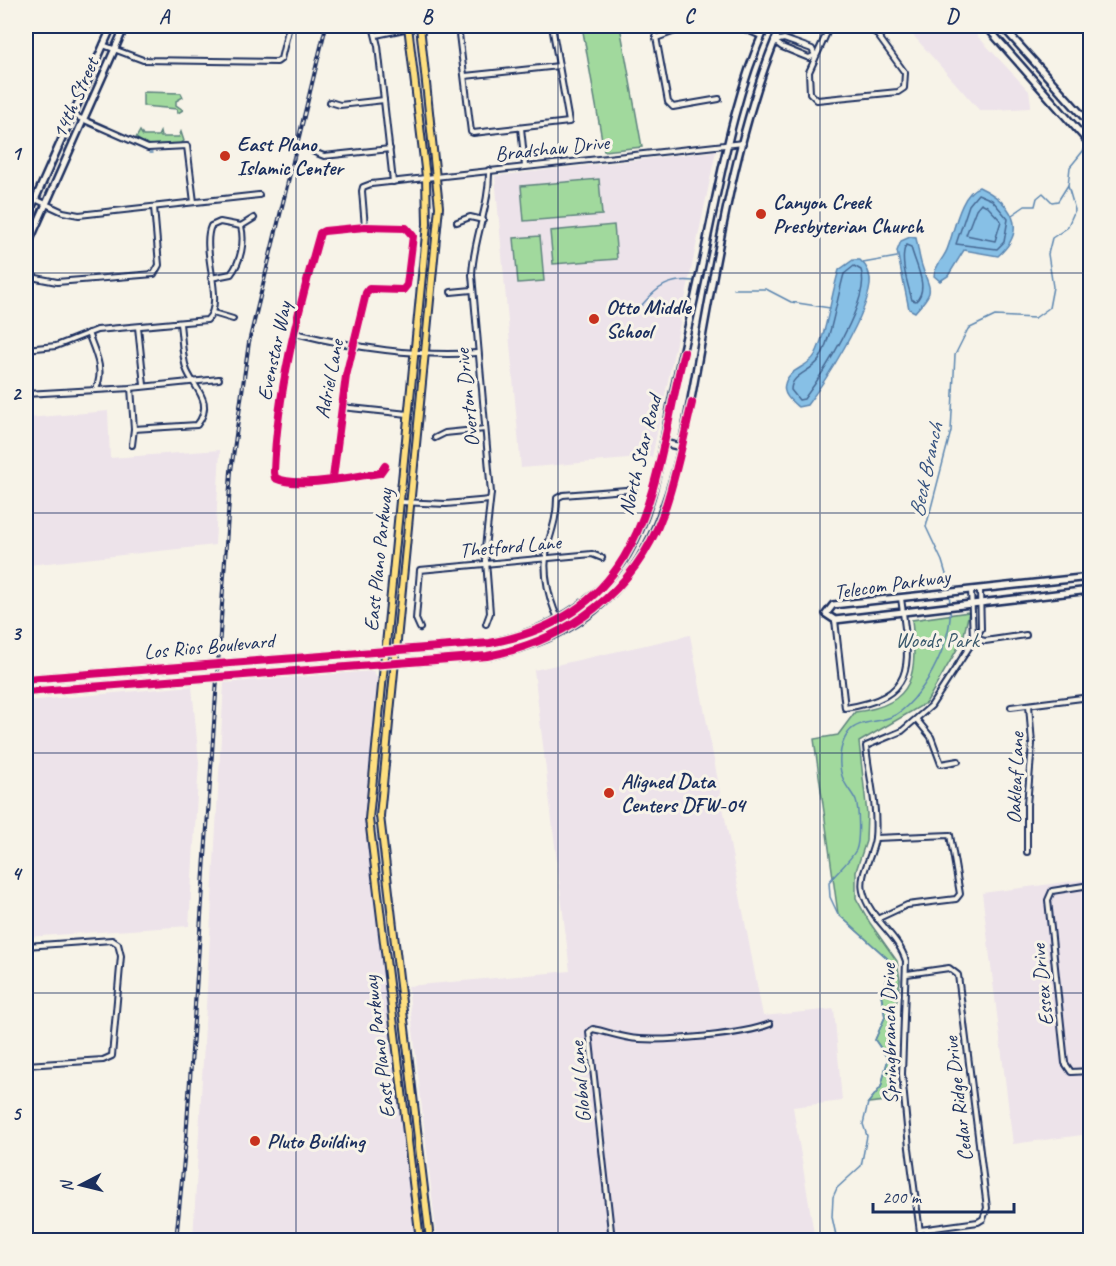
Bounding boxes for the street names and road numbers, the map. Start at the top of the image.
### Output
street label: 14th Street [46,52,105,142]
street label: Bradshaw Drive [494,129,612,167]
street label: Evenstar Way [251,298,298,403]
street label: Adriel Lane [309,335,350,421]
street label: Overton Drive [449,345,485,448]
street label: North Star Road [613,390,668,518]
street label: East Plano Parkway [358,486,399,632]
street label: Thetford Lane [458,528,564,563]
street label: Telecom Parkway [832,563,953,605]
street label: Los Rios Boulevard [143,627,278,665]
street label: Oakleaf Lane [1000,730,1030,824]
street label: Essex Drive [1025,942,1059,1027]
street label: Springbranch Drive [875,962,903,1105]
street label: East Plano Parkway [357,973,401,1120]
street label: Cedar Ridge Drive [937,1034,979,1163]
street label: Global Lane [563,1038,596,1124]

